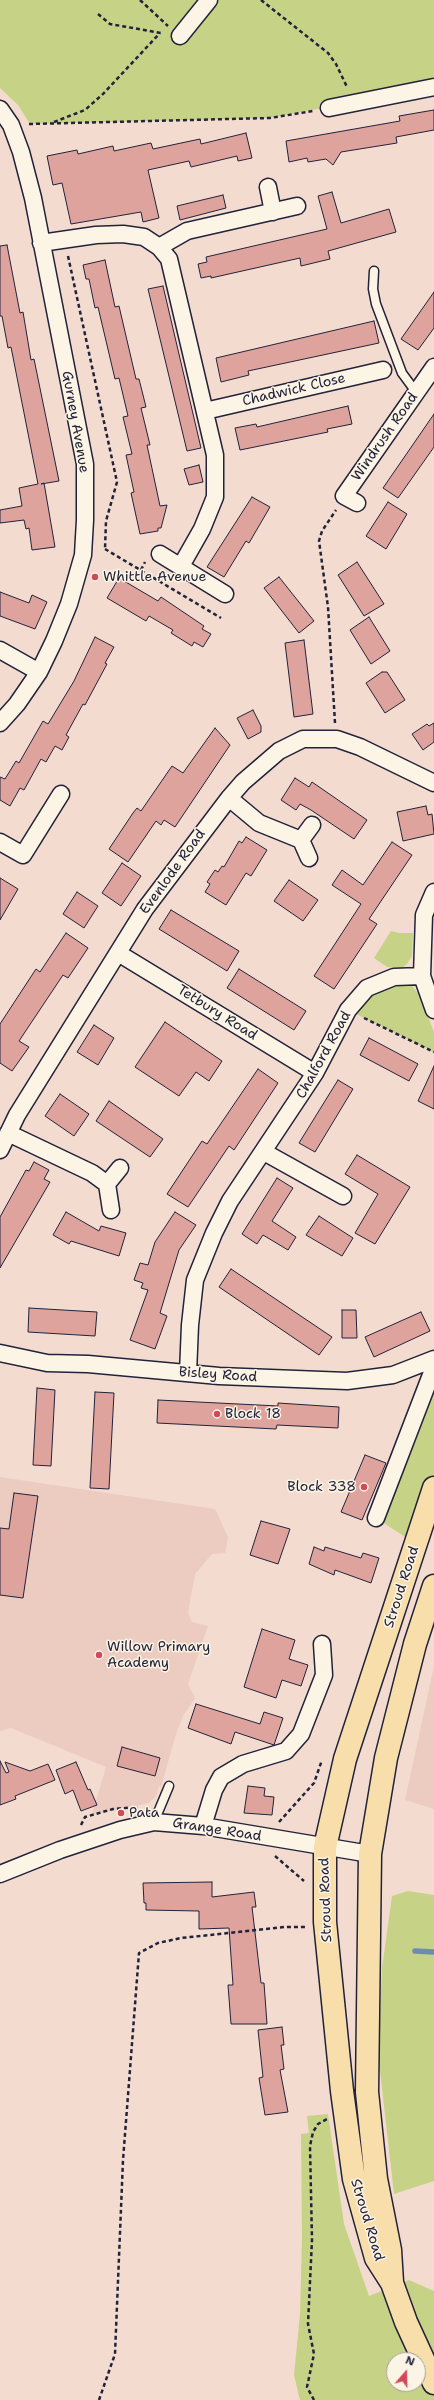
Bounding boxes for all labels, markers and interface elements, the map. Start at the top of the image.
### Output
street label: Gurney Avenue [58,370,92,474]
street label: Chadwick Close [241,370,347,410]
street label: Windrush Road [348,390,422,484]
place label: Whittle Avenue [103,569,206,585]
marker: Whittle Avenue [90,572,100,582]
street label: Evenlode Road [137,826,209,918]
street label: Tetbury Road [174,982,260,1044]
street label: Chalford Road [293,1008,355,1102]
street label: Bisley Road [178,1364,258,1386]
place label: Block 18 [225,1406,281,1422]
marker: Block 18 [212,1409,222,1419]
place label: Block 338 [287,1479,356,1495]
marker: Block 338 [359,1482,369,1492]
street label: Stroud Road [381,1544,423,1630]
place label: Willow Primary Academy [107,1639,210,1672]
marker: Willow Primary Academy [94,1650,104,1660]
place label: Pata [129,1805,159,1821]
marker: Pata [116,1808,126,1818]
street label: Grange Road [171,1815,263,1845]
street label: Stroud Road [316,1857,336,1943]
street label: Stroud Road [347,2177,387,2263]
north arrow [386,2352,426,2392]
text: N [403,2353,417,2370]

